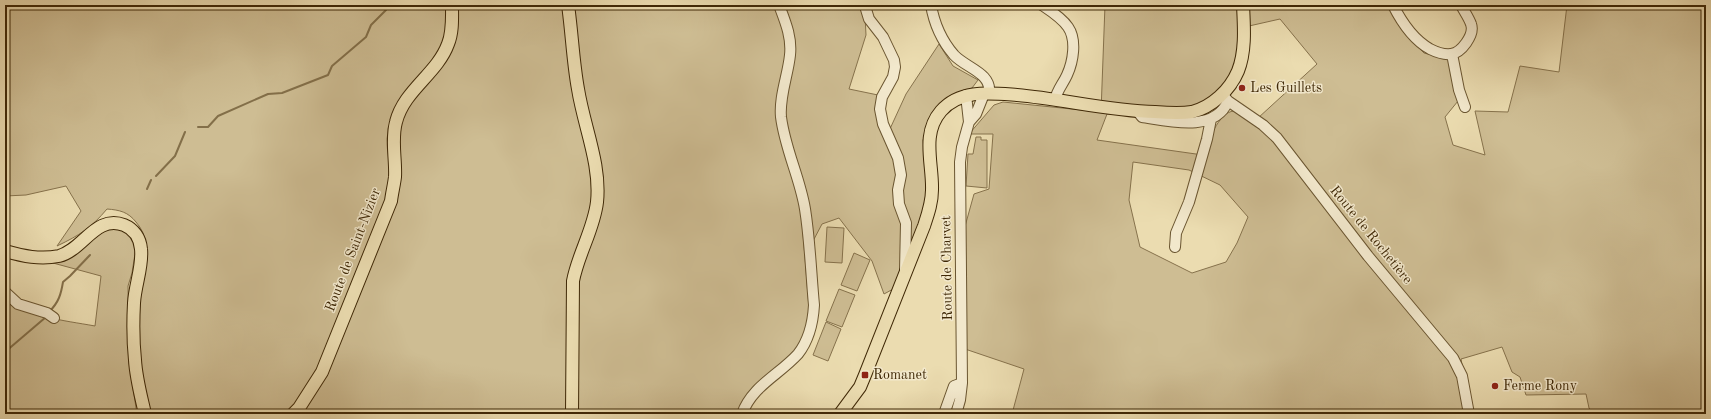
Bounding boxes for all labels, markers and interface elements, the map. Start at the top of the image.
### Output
place label: Les Guillets [1250,81,1322,95]
marker: Les Guillets [1237,83,1247,93]
street label: Route de Rochetière [1327,183,1415,287]
street label: Route de Saint-Nizier [323,186,383,314]
street label: Route de Charvet [939,215,955,321]
place label: Romanet [873,368,927,382]
marker: Romanet [860,370,870,380]
place label: Ferme Rony [1503,379,1578,393]
marker: Ferme Rony [1490,381,1500,391]

